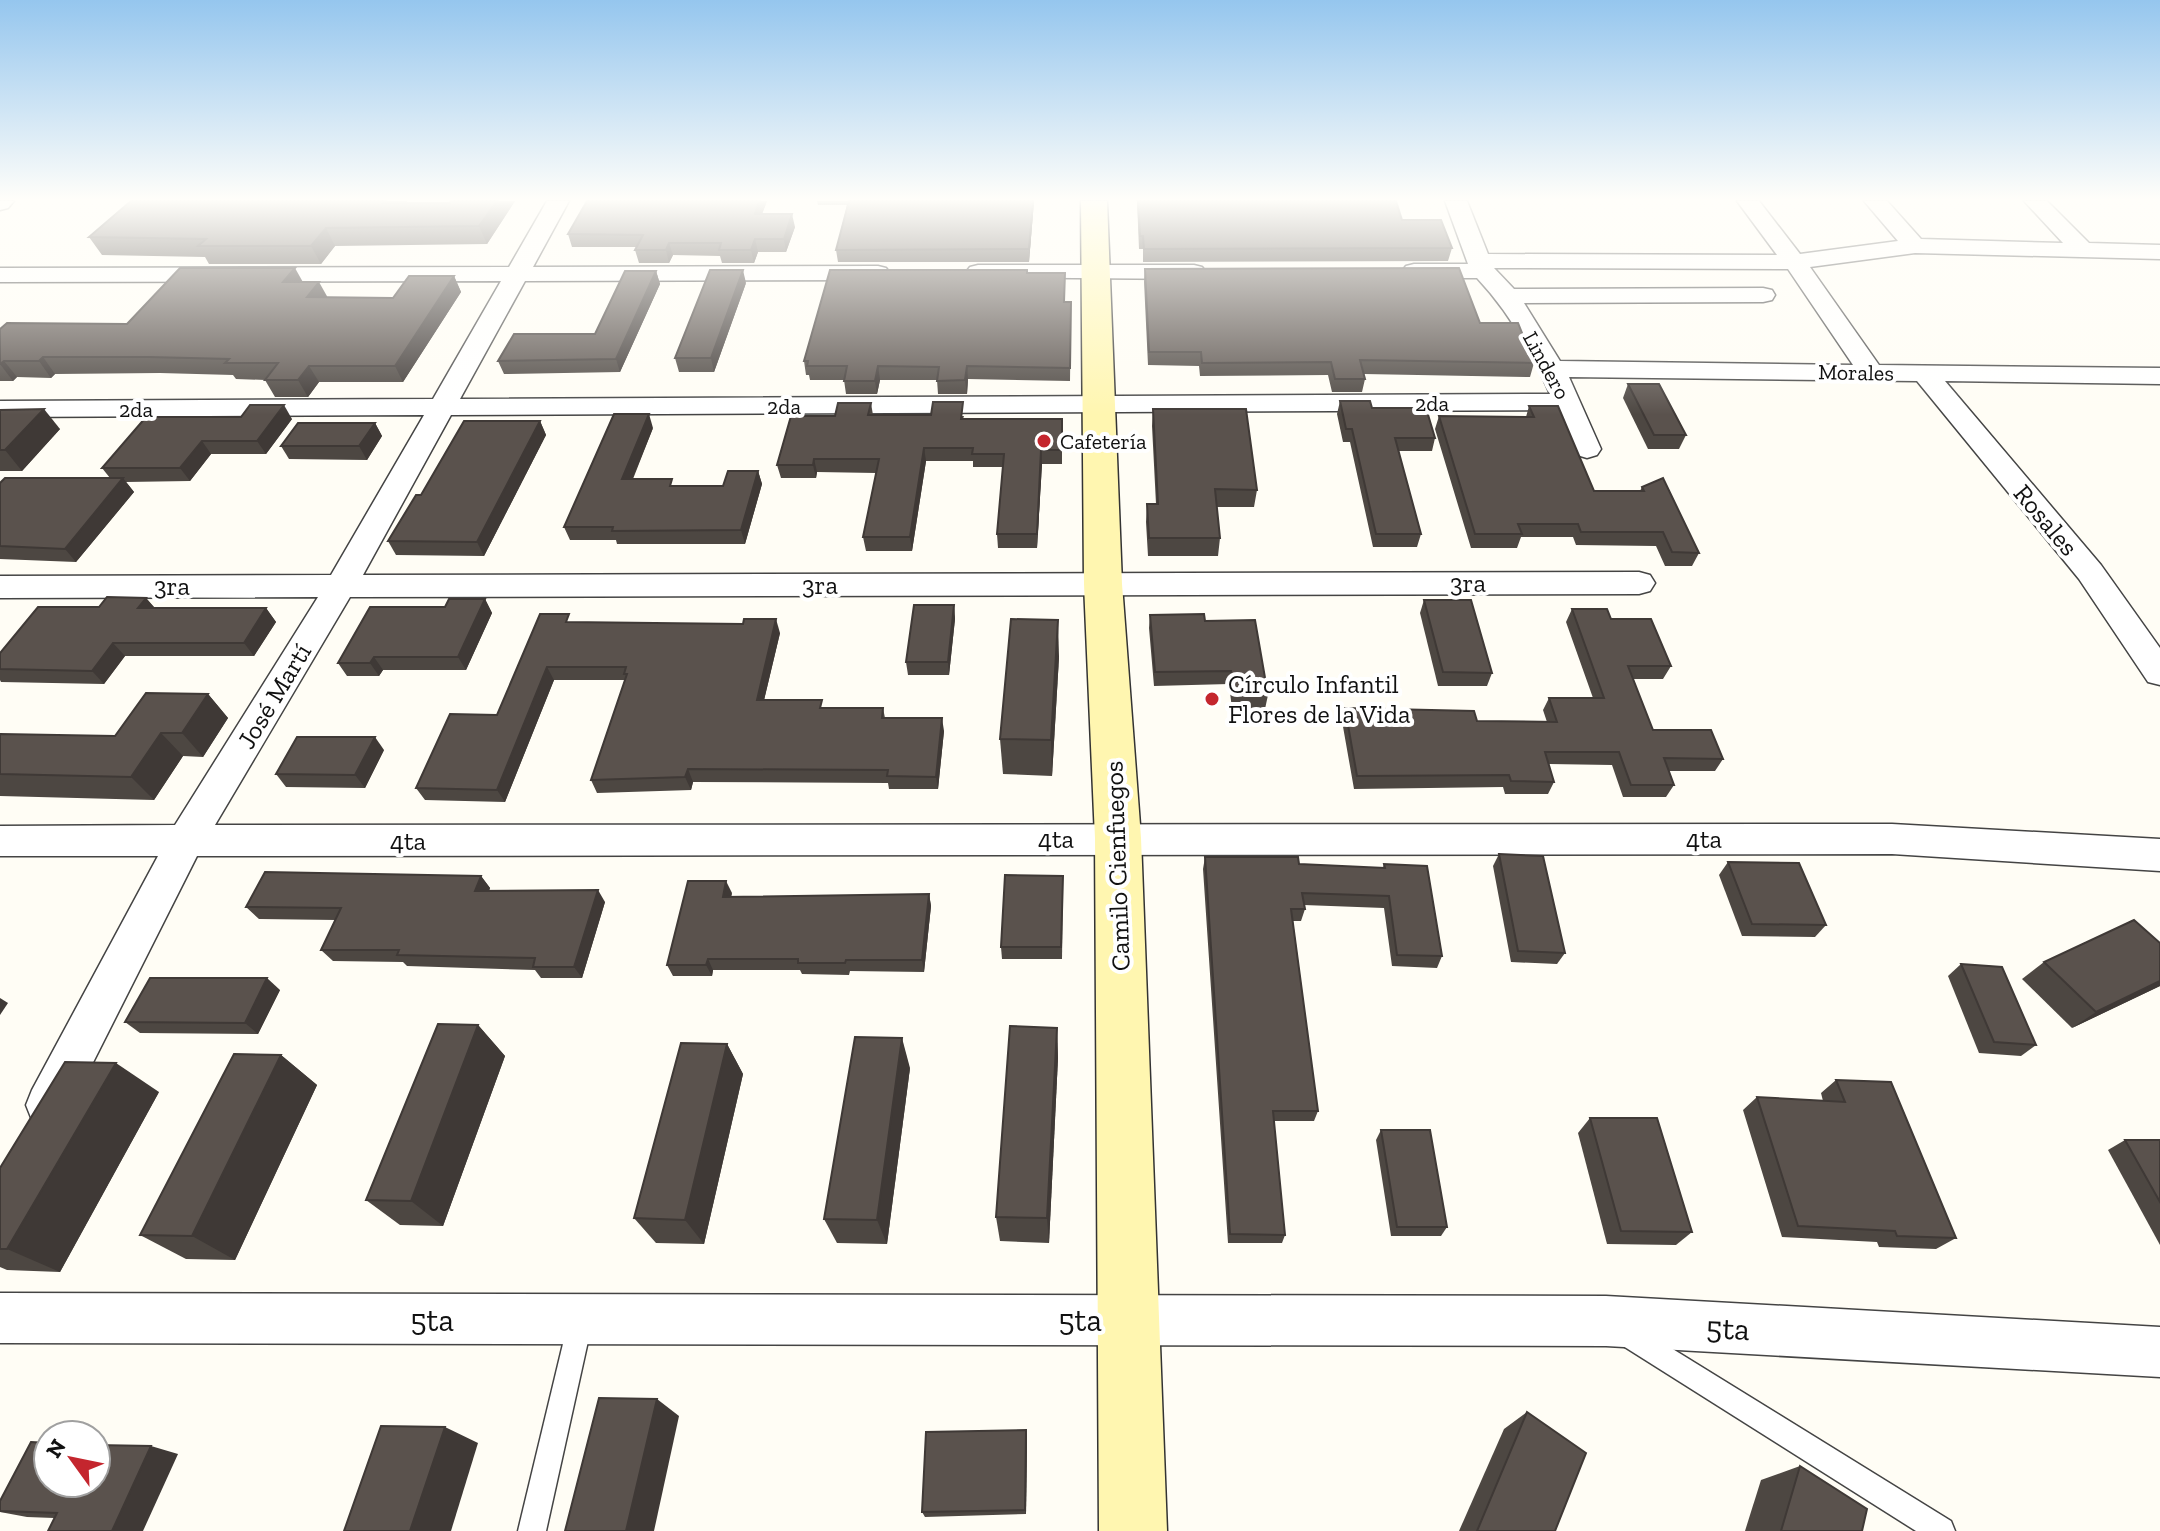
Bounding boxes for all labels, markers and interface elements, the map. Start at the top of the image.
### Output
street label: Lindero [1517,326,1576,404]
street label: Morales [1818,358,1894,387]
street label: 2da [1415,390,1449,417]
street label: 2da [767,393,801,420]
street label: 2da [119,396,153,423]
place label: Cafetería [1060,428,1147,455]
marker: Cafetería [1035,432,1053,450]
street label: Rosales [2007,478,2085,562]
street label: 3ra [1450,567,1487,599]
street label: 3ra [802,569,839,601]
street label: 3ra [154,570,191,602]
street label: José Martí [230,638,318,754]
place label: Círculo Infantil Flores de la Vida [1228,668,1411,730]
marker: Círculo Infantil Flores de la Vida [1203,690,1221,708]
street label: Camilo Cienfuegos [1097,760,1137,972]
street label: 4ta [1038,823,1075,855]
street label: 4ta [1686,823,1723,855]
street label: 4ta [390,825,427,857]
street label: 5ta [410,1301,454,1339]
street label: 5ta [1058,1301,1102,1339]
street label: 5ta [1705,1308,1751,1348]
north arrow [32,1419,112,1499]
text: N [40,1434,72,1463]

